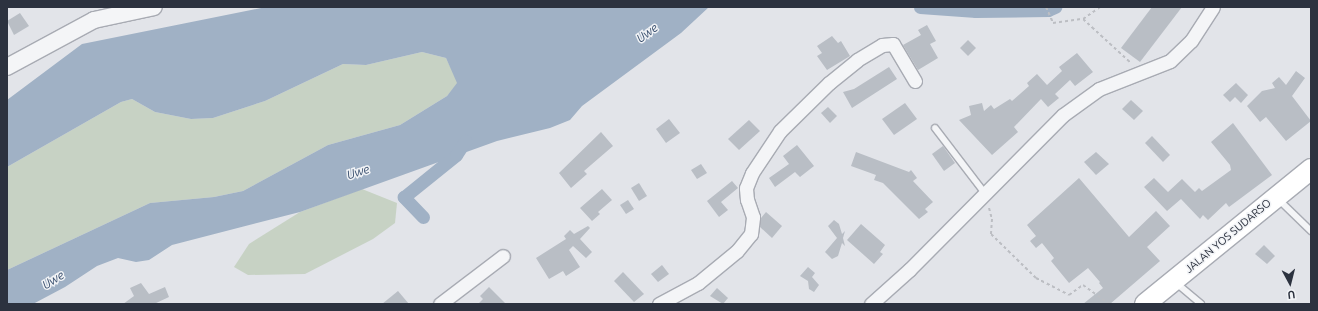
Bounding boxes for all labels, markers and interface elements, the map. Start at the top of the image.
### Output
water label: Uwe [633,20,661,46]
water label: Uwe [345,162,371,182]
street label: JALAN YOS SUDARSO [1182,196,1274,276]
north arrow [1270,263,1310,303]
water label: Uwe [39,268,67,292]
text: U [1287,288,1296,301]

